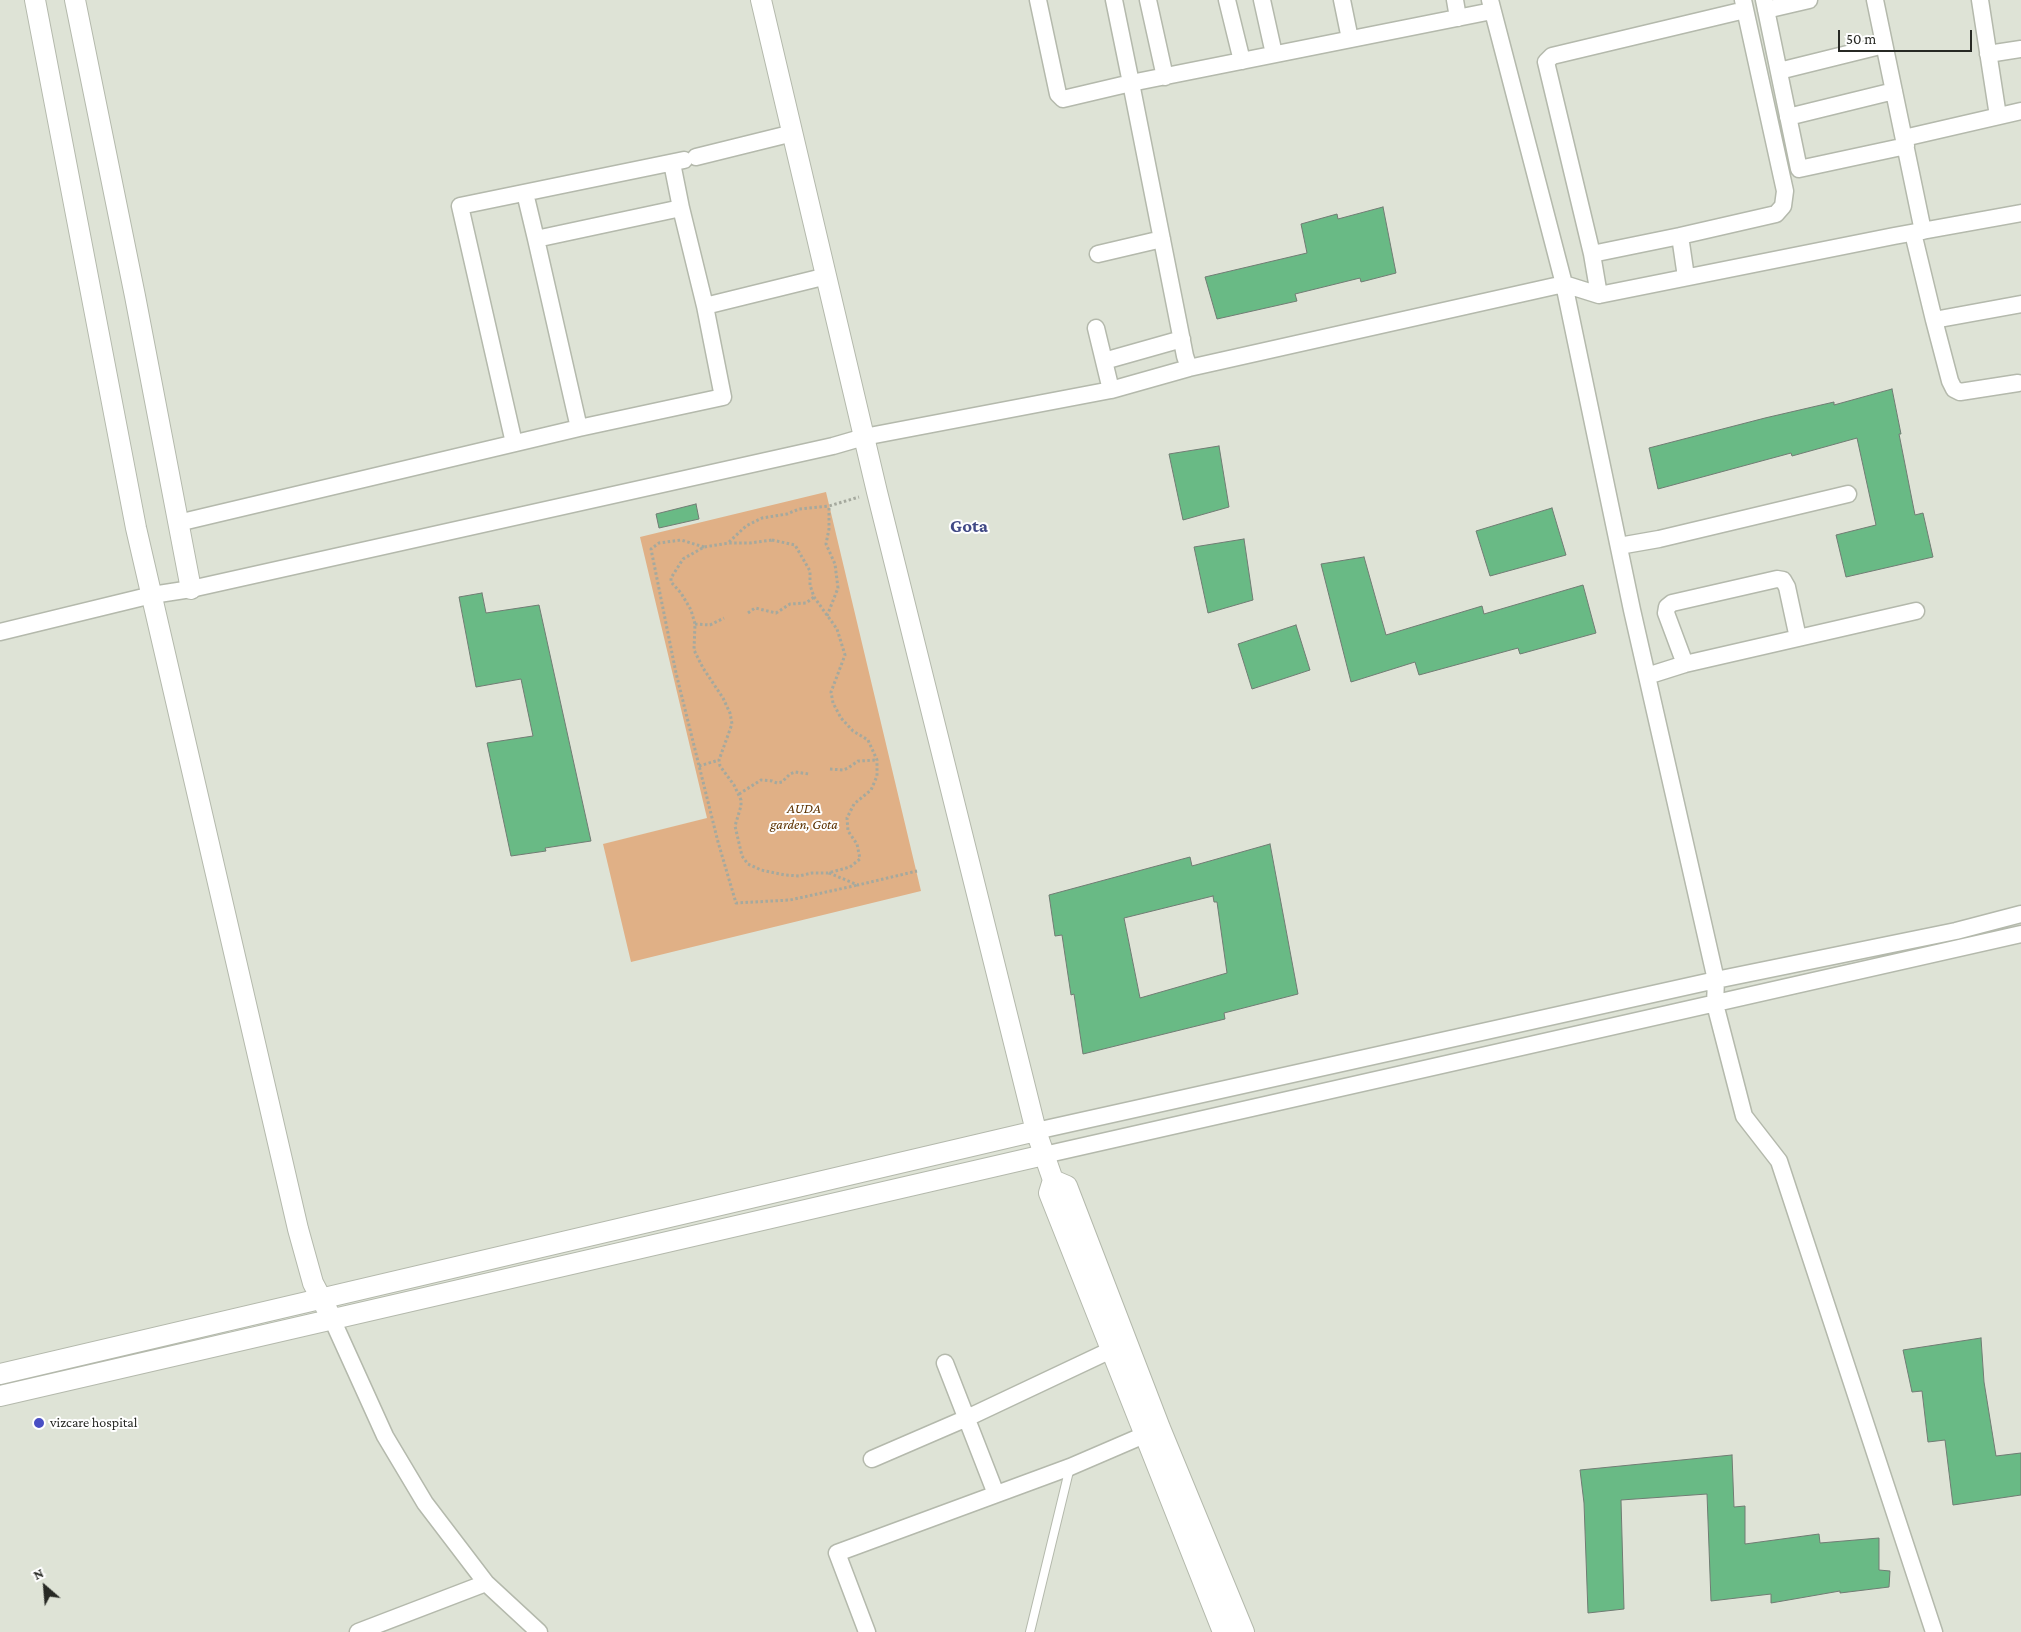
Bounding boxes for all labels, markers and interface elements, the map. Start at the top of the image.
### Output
scale bar [1841,20,1975,52]
text: 50 m [1846,31,1876,47]
district label: Gota [950,515,988,537]
park label: AUDA garden, Gota [770,801,838,834]
place label: vizcare hospital [50,1415,138,1431]
marker: vizcare hospital [32,1416,46,1430]
north arrow [20,1562,70,1612]
text: N [30,1564,46,1583]

